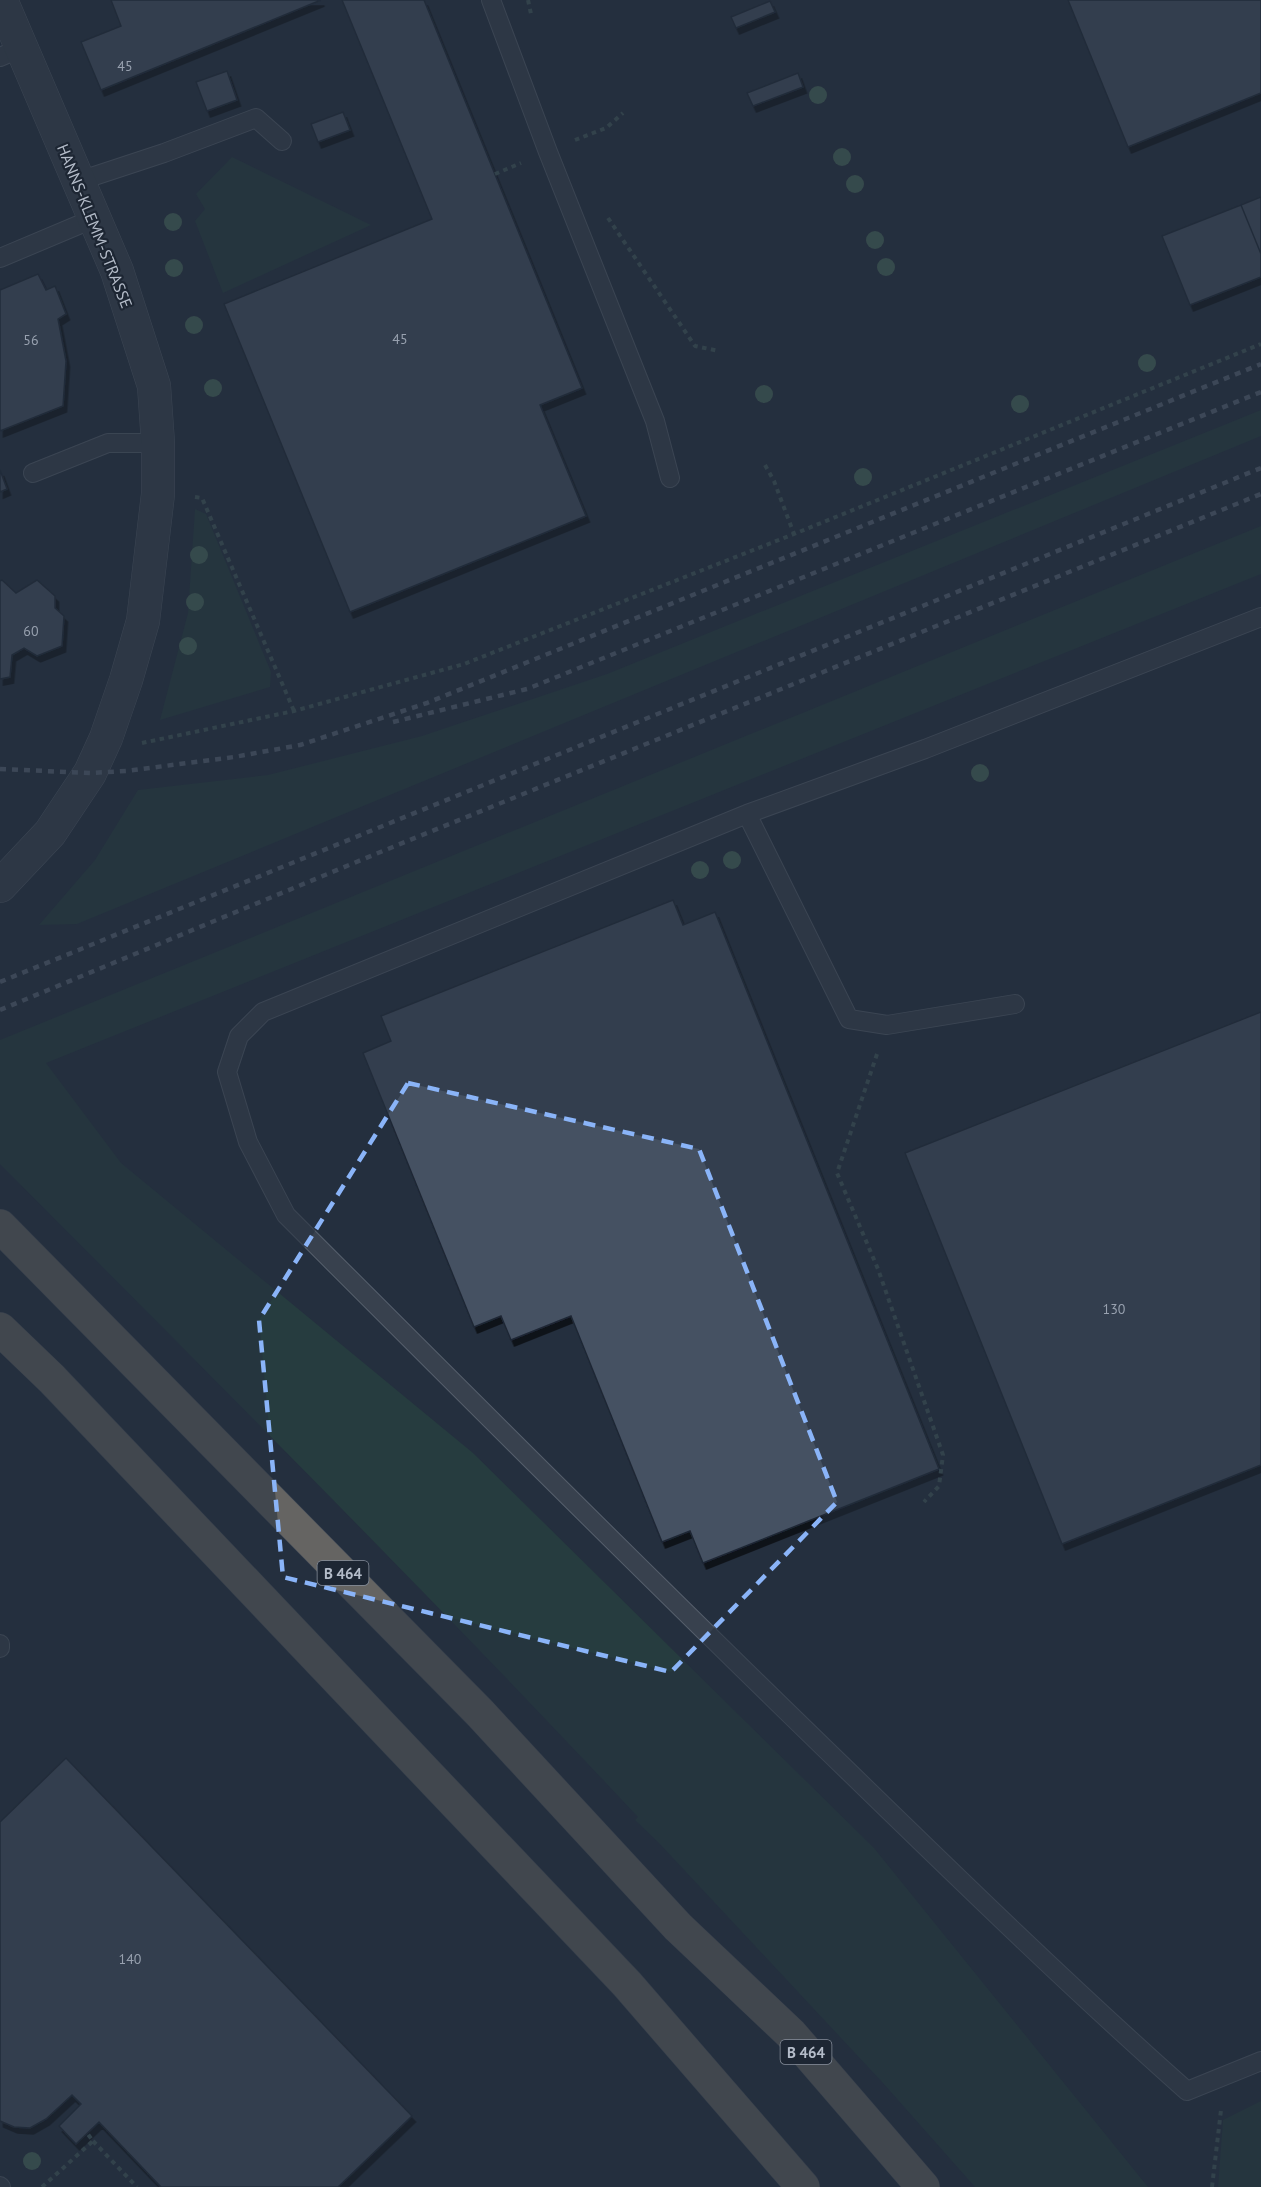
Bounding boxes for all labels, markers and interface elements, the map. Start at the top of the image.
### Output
house number: 45 [117,57,133,75]
street label: HANNS-KLEMM-STRASSE [53,141,137,311]
house number: 45 [392,330,408,348]
house number: 56 [23,331,39,349]
house number: 60 [23,622,39,640]
house number: 130 [1103,1300,1126,1318]
road number: B 464 [318,1561,368,1585]
house number: 140 [119,1950,142,1968]
road number: B 464 [780,2040,832,2064]

